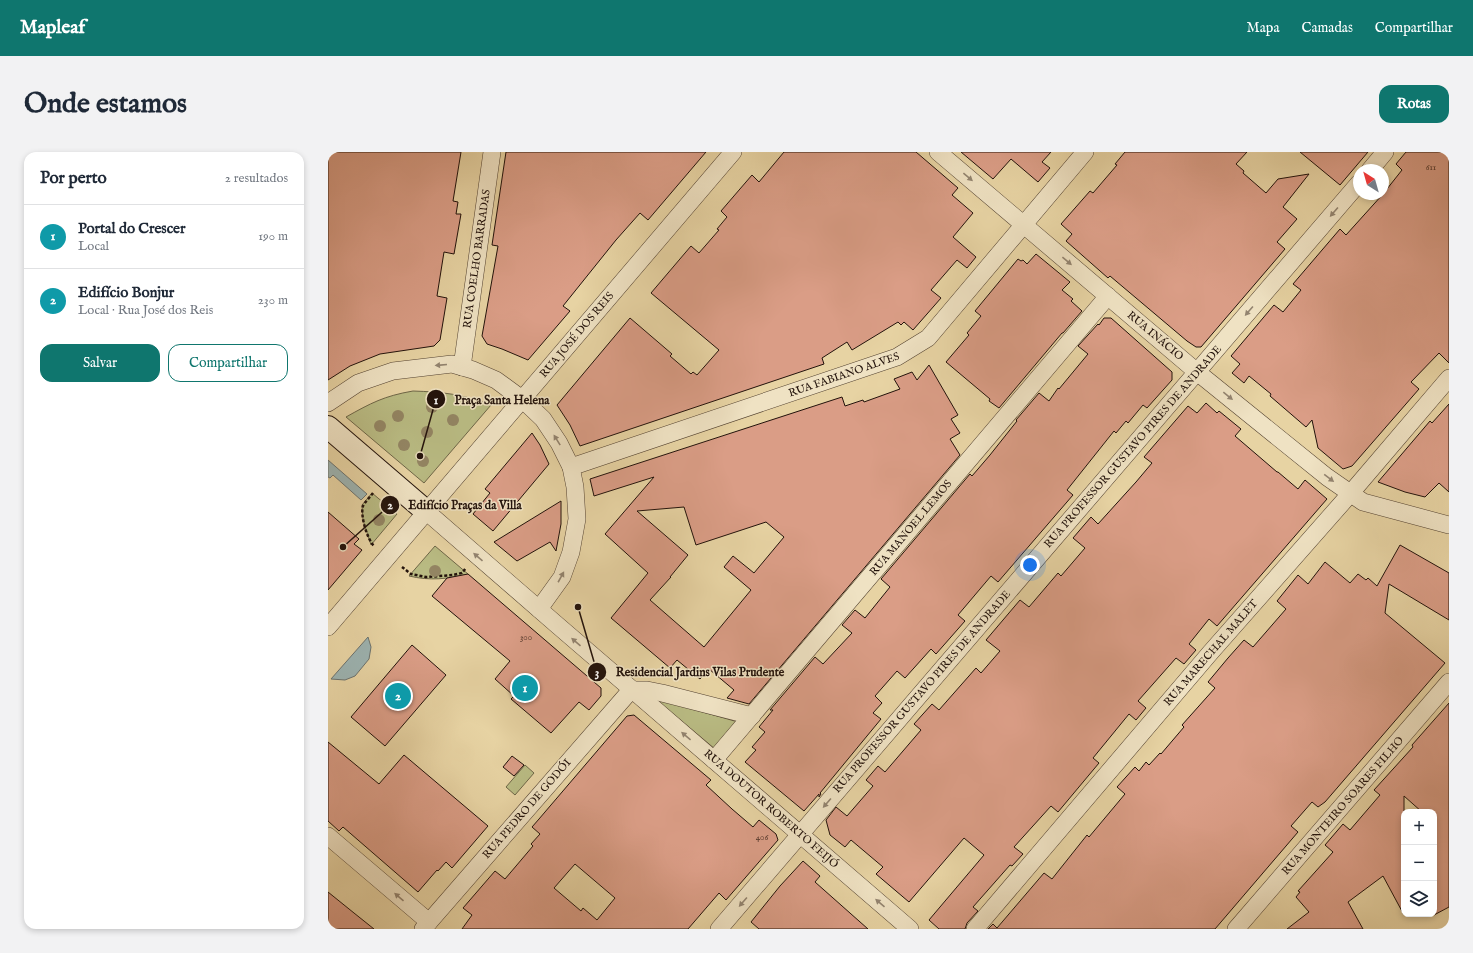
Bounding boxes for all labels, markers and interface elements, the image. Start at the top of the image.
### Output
text: Mapleaf [20,16,85,40]
text: Mapa [1247,19,1279,37]
text: Camadas [1301,19,1353,37]
text: Compartilhar [1375,19,1453,37]
button: Rotas [1379,85,1449,123]
text: Onde estamos [24,87,187,122]
house number: 611 [1426,162,1436,173]
north arrow [1353,164,1389,200]
text: Por perto [40,168,107,189]
text: 2 resultados [225,170,288,187]
one-way arrow [963,173,973,182]
street label: RUA COELHO BARRADAS [460,188,494,329]
one-way arrow [1329,207,1338,218]
text: Portal do Crescer [78,219,185,238]
text: 1 [51,228,55,245]
text: 190 m [258,228,288,245]
text: Local [78,238,109,255]
one-way arrow [1062,257,1072,266]
text: Edifício Bonjur [78,283,174,302]
street label: RUA JOSÉ DOS REIS [537,289,617,381]
text: 2 [50,292,56,309]
text: 230 m [258,292,288,309]
text: Local · Rua José dos Reis [78,302,213,319]
one-way arrow [1245,306,1254,316]
street label: RUA INÁCIO [1124,308,1186,364]
street label: RUA PROFESSOR GUSTAVO PIRES DE ANDRADE [1041,343,1225,551]
button: Salvar [40,344,160,382]
button: Compartilhar [168,344,288,382]
street label: RUA FABIANO ALVES [787,349,902,401]
one-way arrow [435,362,447,369]
callout: Praça Santa Helena [426,387,557,411]
one-way arrow [1222,392,1233,401]
text: 1 [434,393,439,408]
text: Praça Santa Helena [454,393,550,409]
one-way arrow [553,434,560,446]
one-way arrow [1323,474,1334,482]
street label: RUA MANOEL LEMOS [867,477,955,579]
callout: Edifício Praças da Villa [380,493,529,517]
text: 2 [387,498,393,513]
text: Edifício Praças da Villa [408,498,523,514]
one-way arrow [473,552,484,561]
your location [1020,555,1040,575]
one-way arrow [558,572,564,583]
street label: RUA PROFESSOR GUSTAVO PIRES DE ANDRADE [830,588,1014,796]
street label: RUA MARECHAL MALET [1161,597,1261,709]
house number: 300 [520,632,532,643]
one-way arrow [571,638,582,647]
callout: Residencial Jardins Vilas Prudente [587,660,792,684]
text: 3 [595,665,599,680]
text: Residencial Jardins Vilas Prudente [616,665,785,681]
pin: 1 [512,673,538,703]
pin: 2 [385,681,411,711]
one-way arrow [680,732,691,741]
street label: RUA MONTEIRO SOARES FILHO [1279,734,1407,878]
street label: RUA DOUTOR ROBERTO FEIJÓ [701,747,841,871]
street label: RUA PEDRO DE GODÓI [480,756,574,862]
one-way arrow [823,798,832,807]
map controls [1401,809,1437,917]
button: + [1401,809,1437,845]
house number: 406 [756,832,769,843]
button: − [1401,845,1437,881]
button: layers [1401,881,1437,917]
one-way arrow [394,892,405,901]
one-way arrow [738,896,747,907]
one-way arrow [875,899,886,908]

